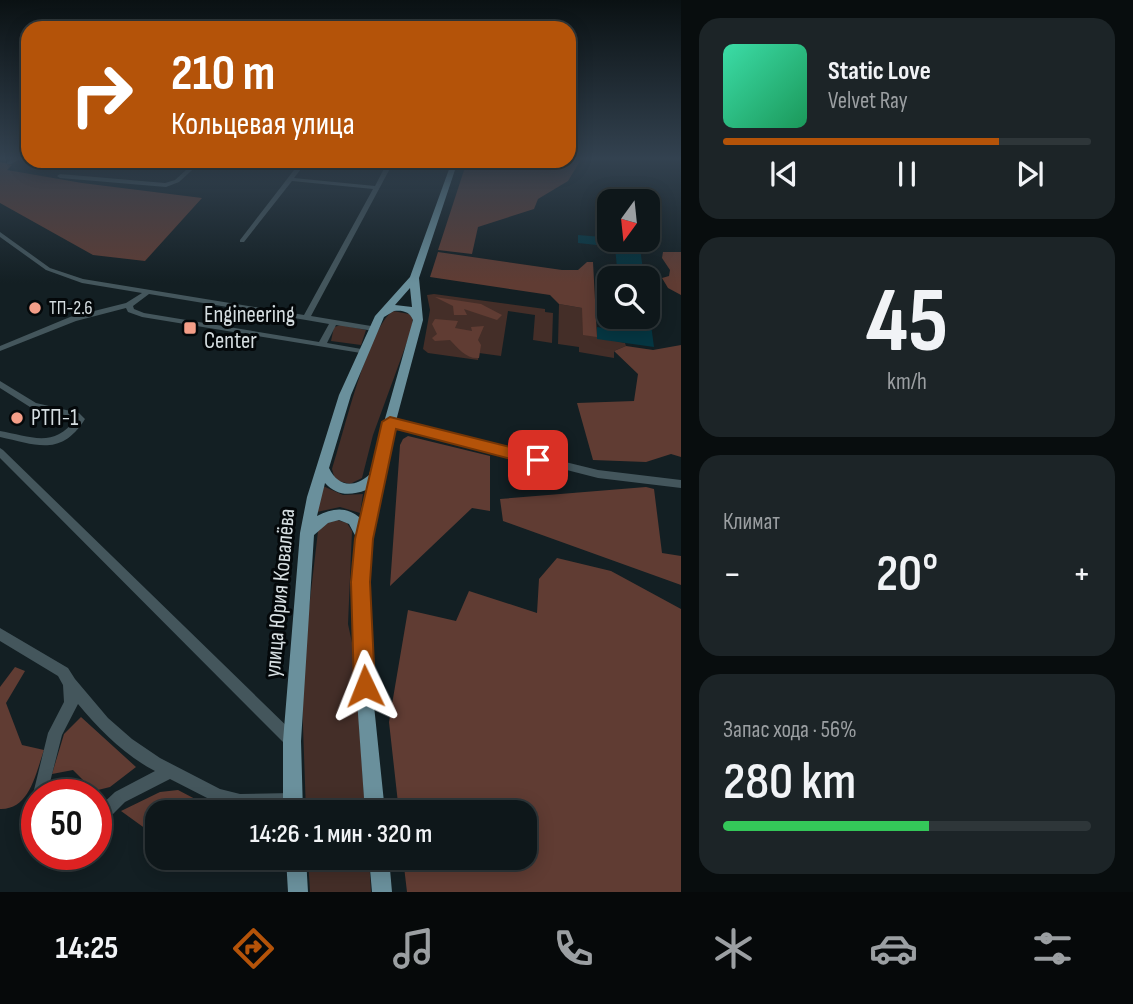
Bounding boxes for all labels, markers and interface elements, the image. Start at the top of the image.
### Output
text: 210 m [171,45,275,104]
icon: right [56,49,147,140]
text: Static Love [828,56,931,87]
text: Velvet Ray [828,87,908,115]
text: Кольцевая улица [171,105,355,144]
icon: previous [765,155,803,193]
icon: pause [888,155,926,193]
icon: next [1011,155,1049,193]
north arrow [597,189,660,252]
map controls [597,189,660,329]
button: search [597,266,660,329]
text: 45 [866,268,948,377]
place label: ТП-2.6 [49,297,93,320]
marker: ТП-2.6 [27,300,43,316]
place label: Engineering Center [204,301,295,355]
marker: Engineering Center [182,320,198,336]
text: km/h [887,368,927,396]
place label: РТП-1 [31,404,78,432]
marker: РТП-1 [9,410,25,426]
pin [508,430,568,490]
icon: arrive [519,441,557,479]
street label: улица Юрия Ковалёва [259,507,301,679]
text: Климат [723,508,780,536]
text: 20° [876,543,938,606]
text: − [723,552,742,597]
text: + [1072,552,1091,597]
position arrow [328,649,402,723]
text: Запас хода · 56% [723,716,857,744]
text: 280 km [723,751,856,814]
speed limit sign: 50 [21,779,112,870]
text: 14:26 · 1 мин · 320 m [250,819,432,850]
icon: directions [229,924,278,973]
icon: music [389,924,438,973]
icon: phone [549,924,598,973]
icon: climate [709,924,758,973]
icon: car [869,924,918,973]
icon: filters [1028,924,1077,973]
text: 14:25 [55,929,118,968]

